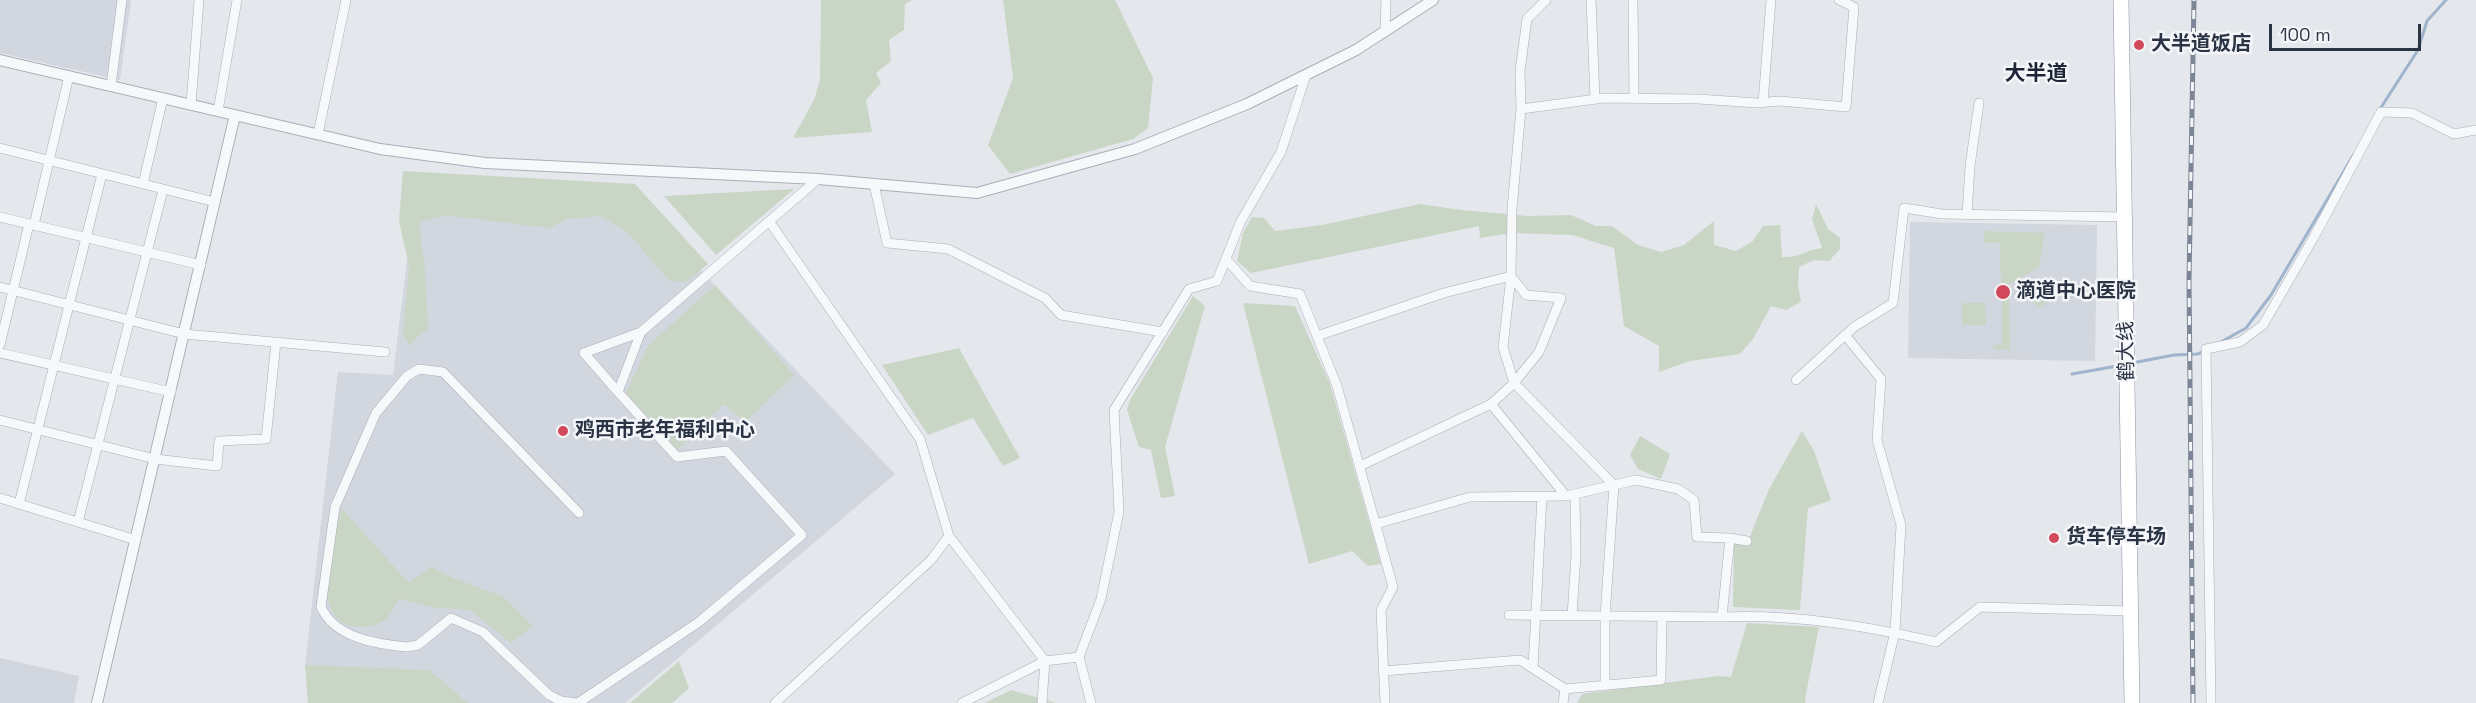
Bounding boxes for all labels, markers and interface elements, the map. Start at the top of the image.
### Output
scale bar [2272,12,2424,50]
text: 100 m [2280,23,2331,46]
place label: 大半道饭店 [2151,33,2251,57]
marker: 大半道饭店 [2132,38,2146,52]
district label: 大半道 [2005,61,2067,87]
place label: 滴道中心医院 [2016,280,2136,304]
marker: 滴道中心医院 [1994,283,2012,301]
street label: 鹤大线 [2114,321,2140,381]
place label: 鸡西市老年福利中心 [575,419,755,443]
marker: 鸡西市老年福利中心 [556,424,570,438]
place label: 货车停车场 [2066,526,2166,550]
marker: 货车停车场 [2047,531,2061,545]

